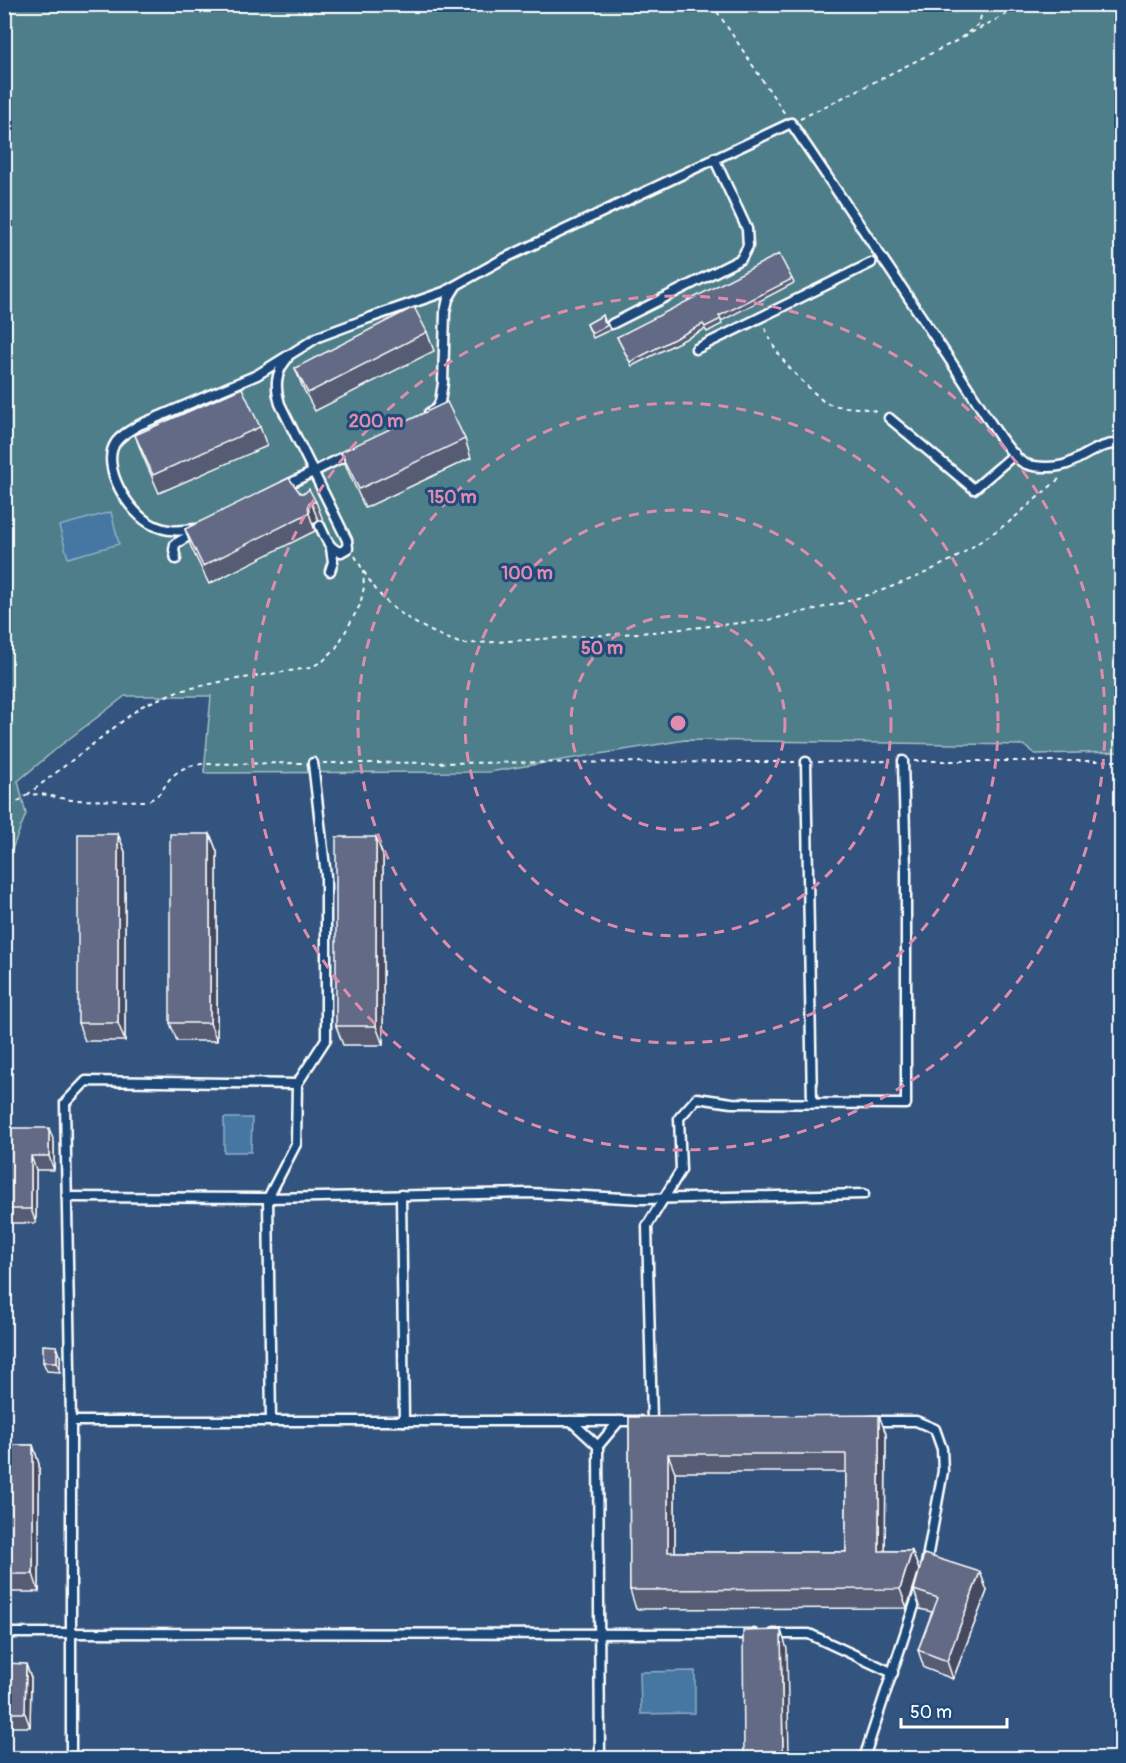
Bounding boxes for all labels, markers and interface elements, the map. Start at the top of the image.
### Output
text: 200 m [349,410,403,433]
text: 150 m [428,486,477,509]
text: 100 m [501,562,553,585]
text: 50 m [581,637,623,660]
centre of rings [668,713,688,733]
scale bar [901,1691,1008,1729]
text: 50 m [910,1701,952,1724]

